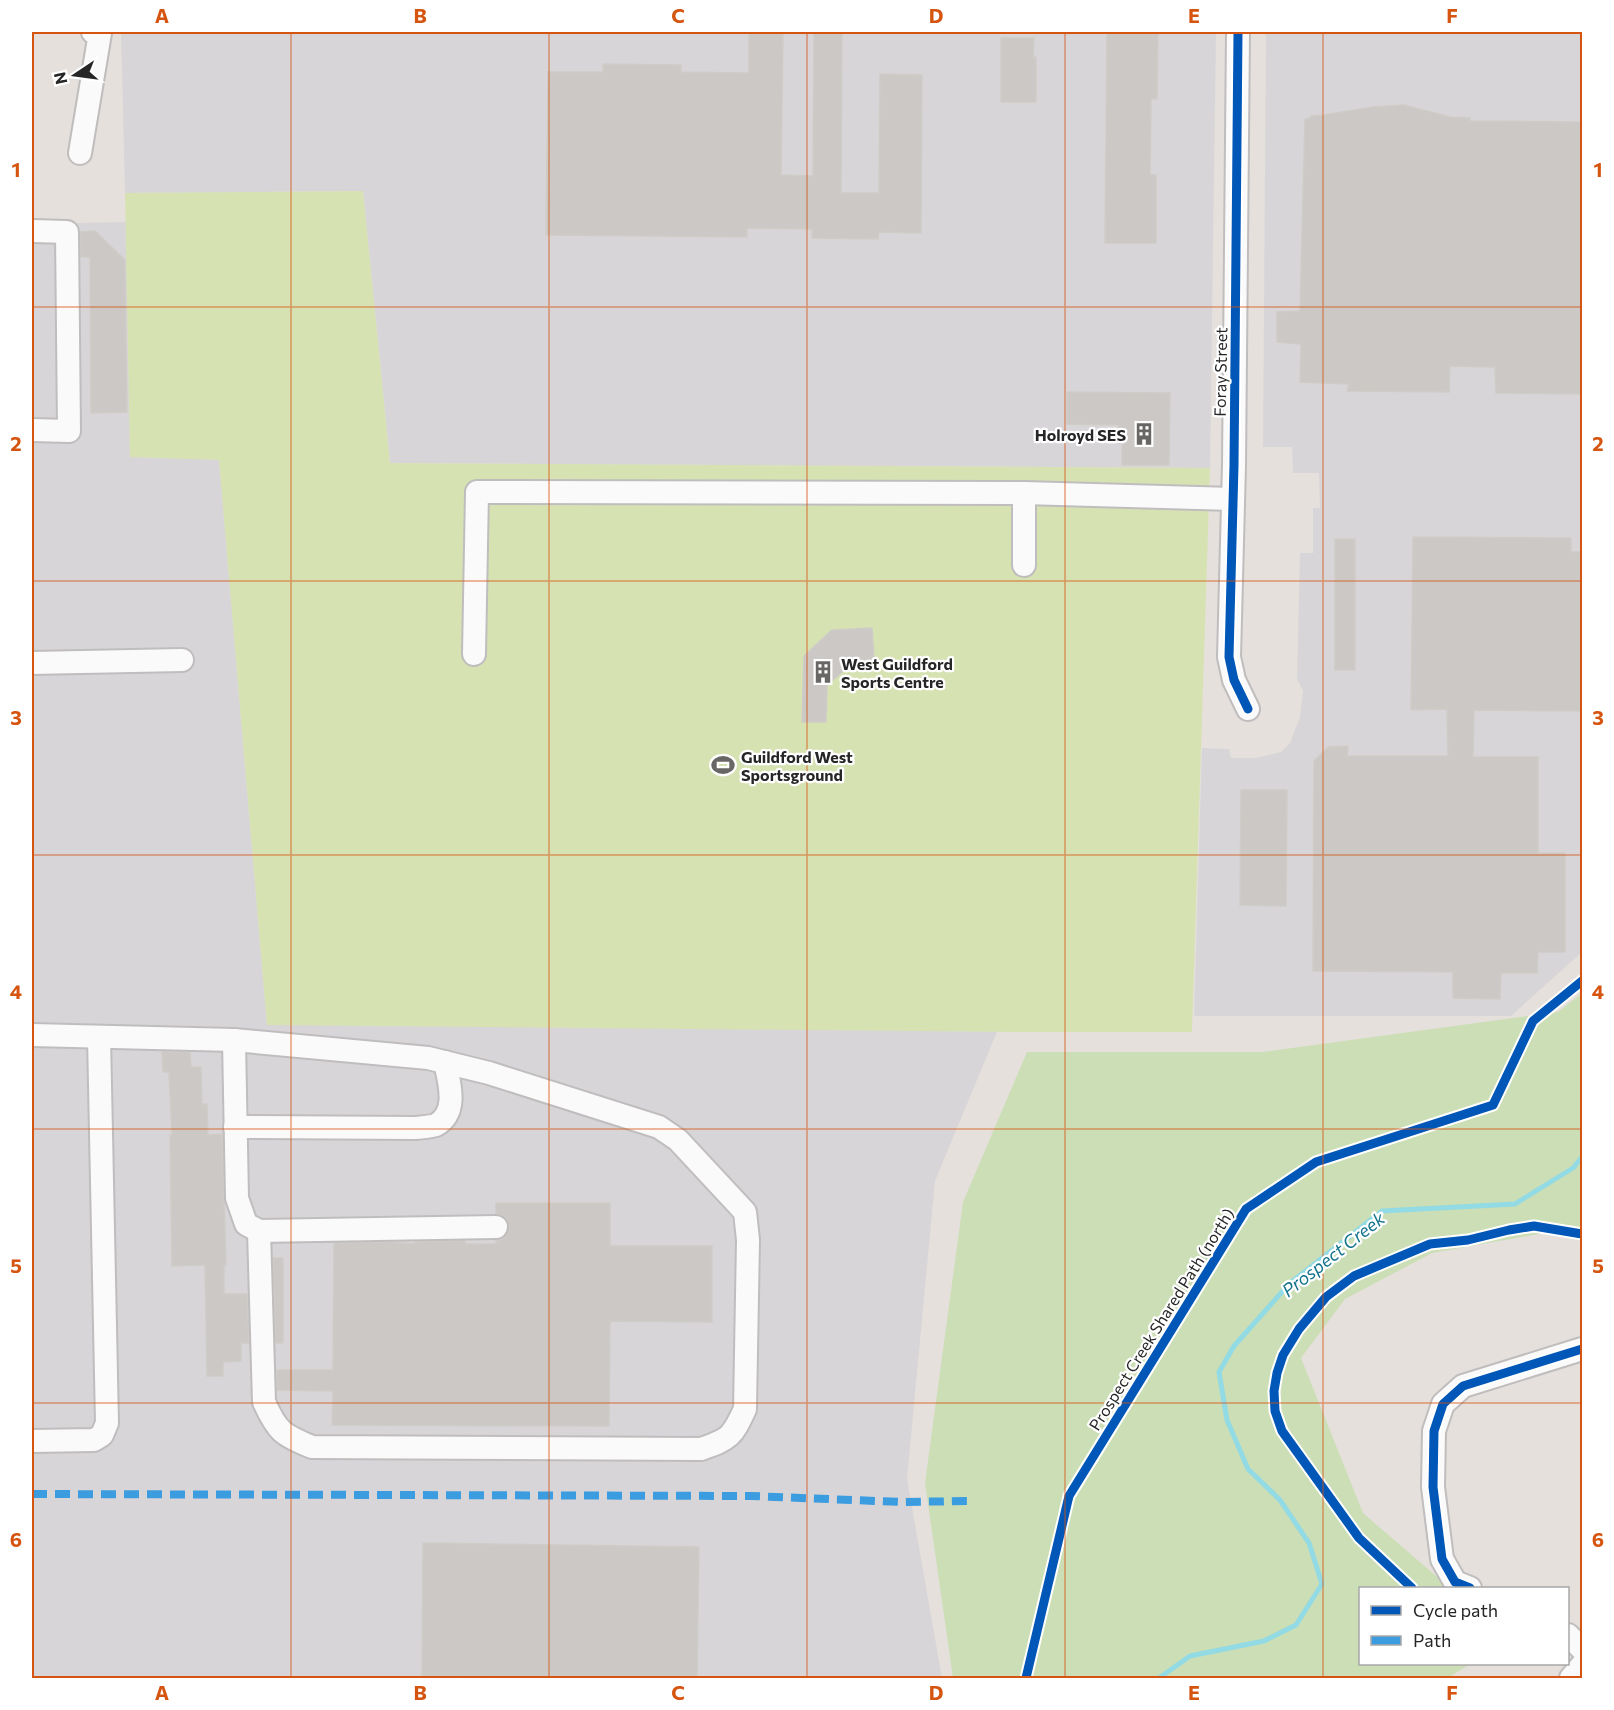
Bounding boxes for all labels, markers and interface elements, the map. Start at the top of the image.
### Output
text: A [155,3,169,27]
text: B [413,3,427,27]
text: C [671,3,685,27]
text: D [929,3,943,27]
text: E [1188,3,1200,27]
text: F [1446,3,1458,27]
north arrow [45,45,105,105]
text: N [49,71,71,86]
text: 1 [11,157,21,181]
text: 1 [1593,157,1603,181]
street label: Foray Street [1210,327,1230,417]
building icon: Holroyd SES [1131,421,1157,447]
place label: Holroyd SES [1035,425,1126,444]
text: 2 [10,431,22,455]
text: 2 [1592,431,1604,455]
place label: West Guildford Sports Centre [841,654,953,691]
building icon: West Guildford Sports Centre [810,659,836,685]
text: 3 [10,705,22,729]
text: 3 [1592,705,1604,729]
place label: Guildford West Sportsground [741,747,853,784]
sports icon: Guildford West Sportsground [710,752,736,778]
text: 4 [10,979,22,1003]
text: 4 [1592,979,1604,1003]
street label: Prospect Creek Shared Path (north) [1085,1205,1237,1433]
water label: Prospect Creek [1277,1206,1390,1301]
text: 5 [10,1253,22,1277]
text: 5 [1592,1253,1604,1277]
text: 6 [10,1527,22,1551]
text: 6 [1592,1527,1604,1551]
legend [1359,1587,1569,1665]
text: Cycle path [1413,1599,1498,1621]
text: Path [1413,1629,1451,1651]
text: A [155,1680,169,1704]
text: B [413,1680,427,1704]
text: C [671,1680,685,1704]
text: D [929,1680,943,1704]
text: E [1188,1680,1200,1704]
text: F [1446,1680,1458,1704]

